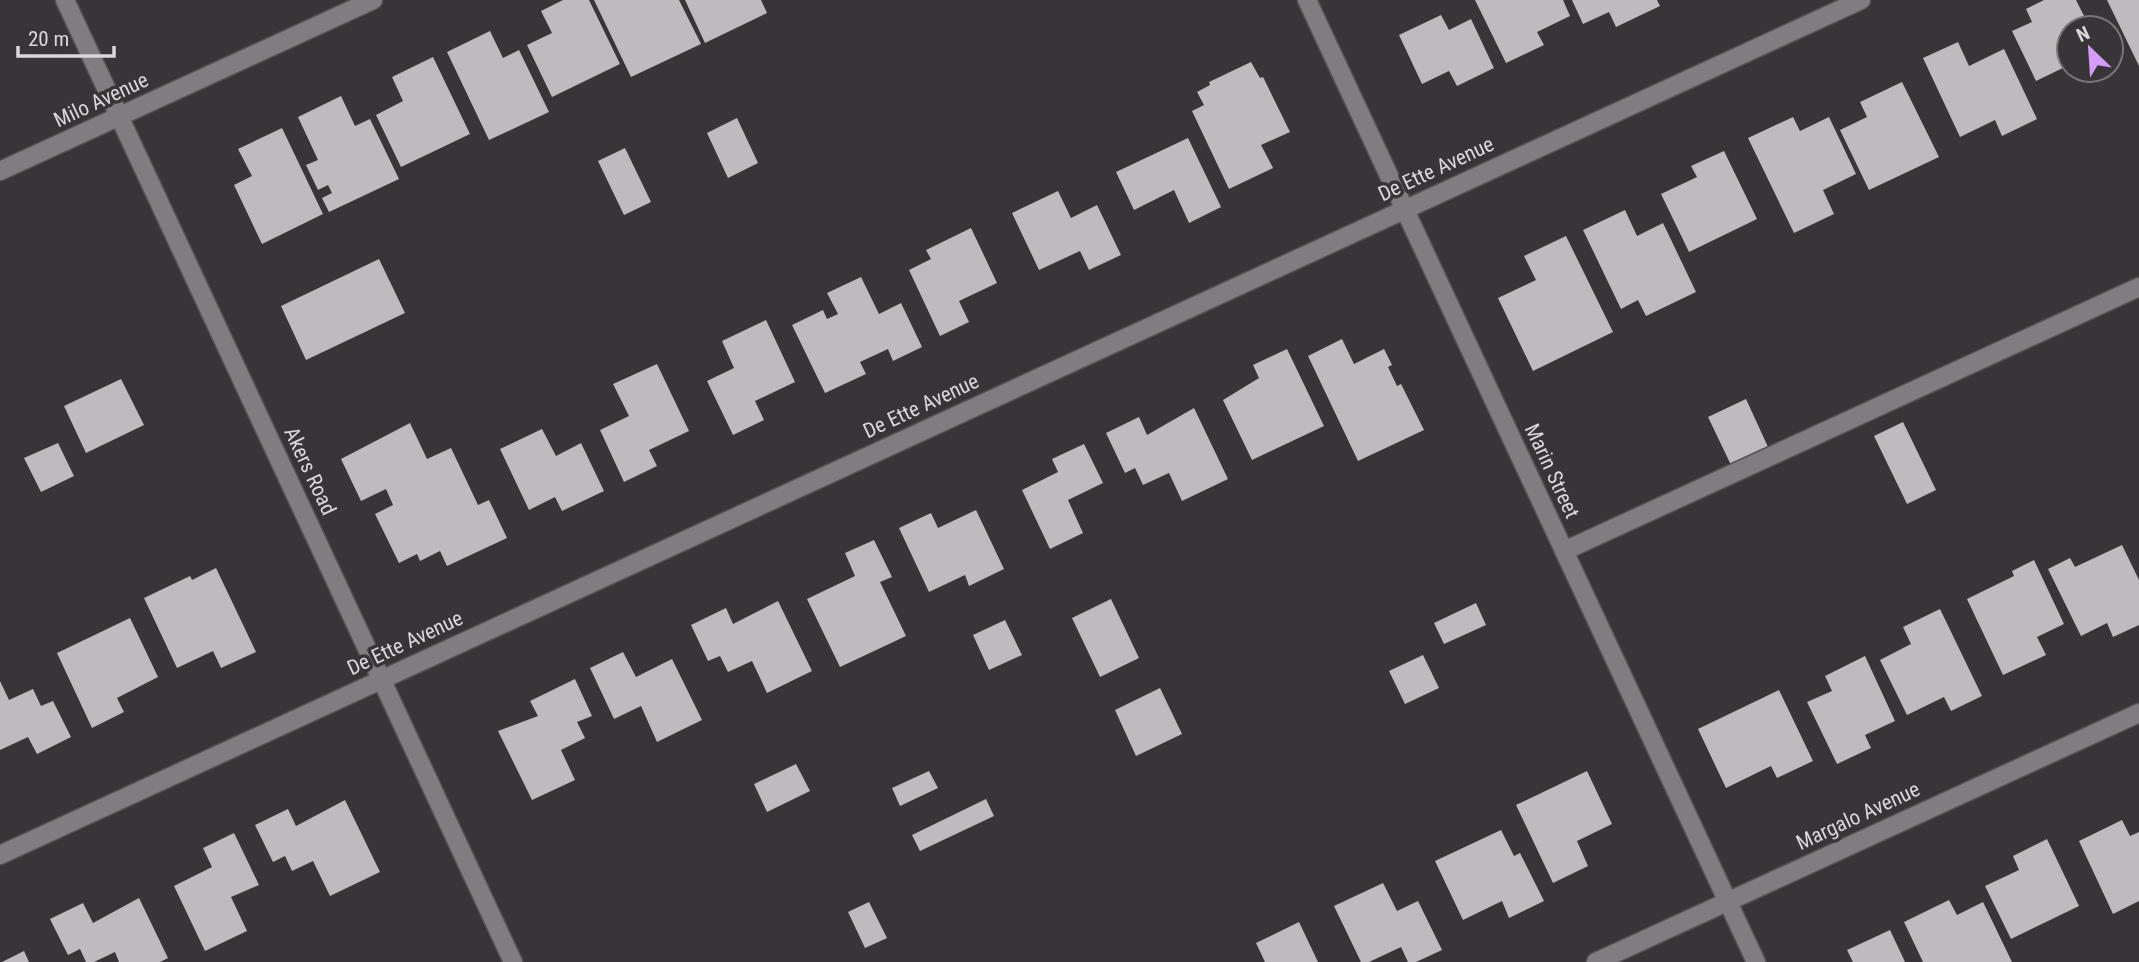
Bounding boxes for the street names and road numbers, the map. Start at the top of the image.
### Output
street label: Milo Avenue [50,68,152,132]
street label: De Ette Avenue [1374,132,1498,206]
street label: De Ette Avenue [859,369,983,443]
street label: Marin Street [1520,420,1584,522]
street label: Akers Road [279,423,341,519]
street label: De Ette Avenue [343,606,467,680]
street label: Margalo Avenue [1793,777,1924,855]

